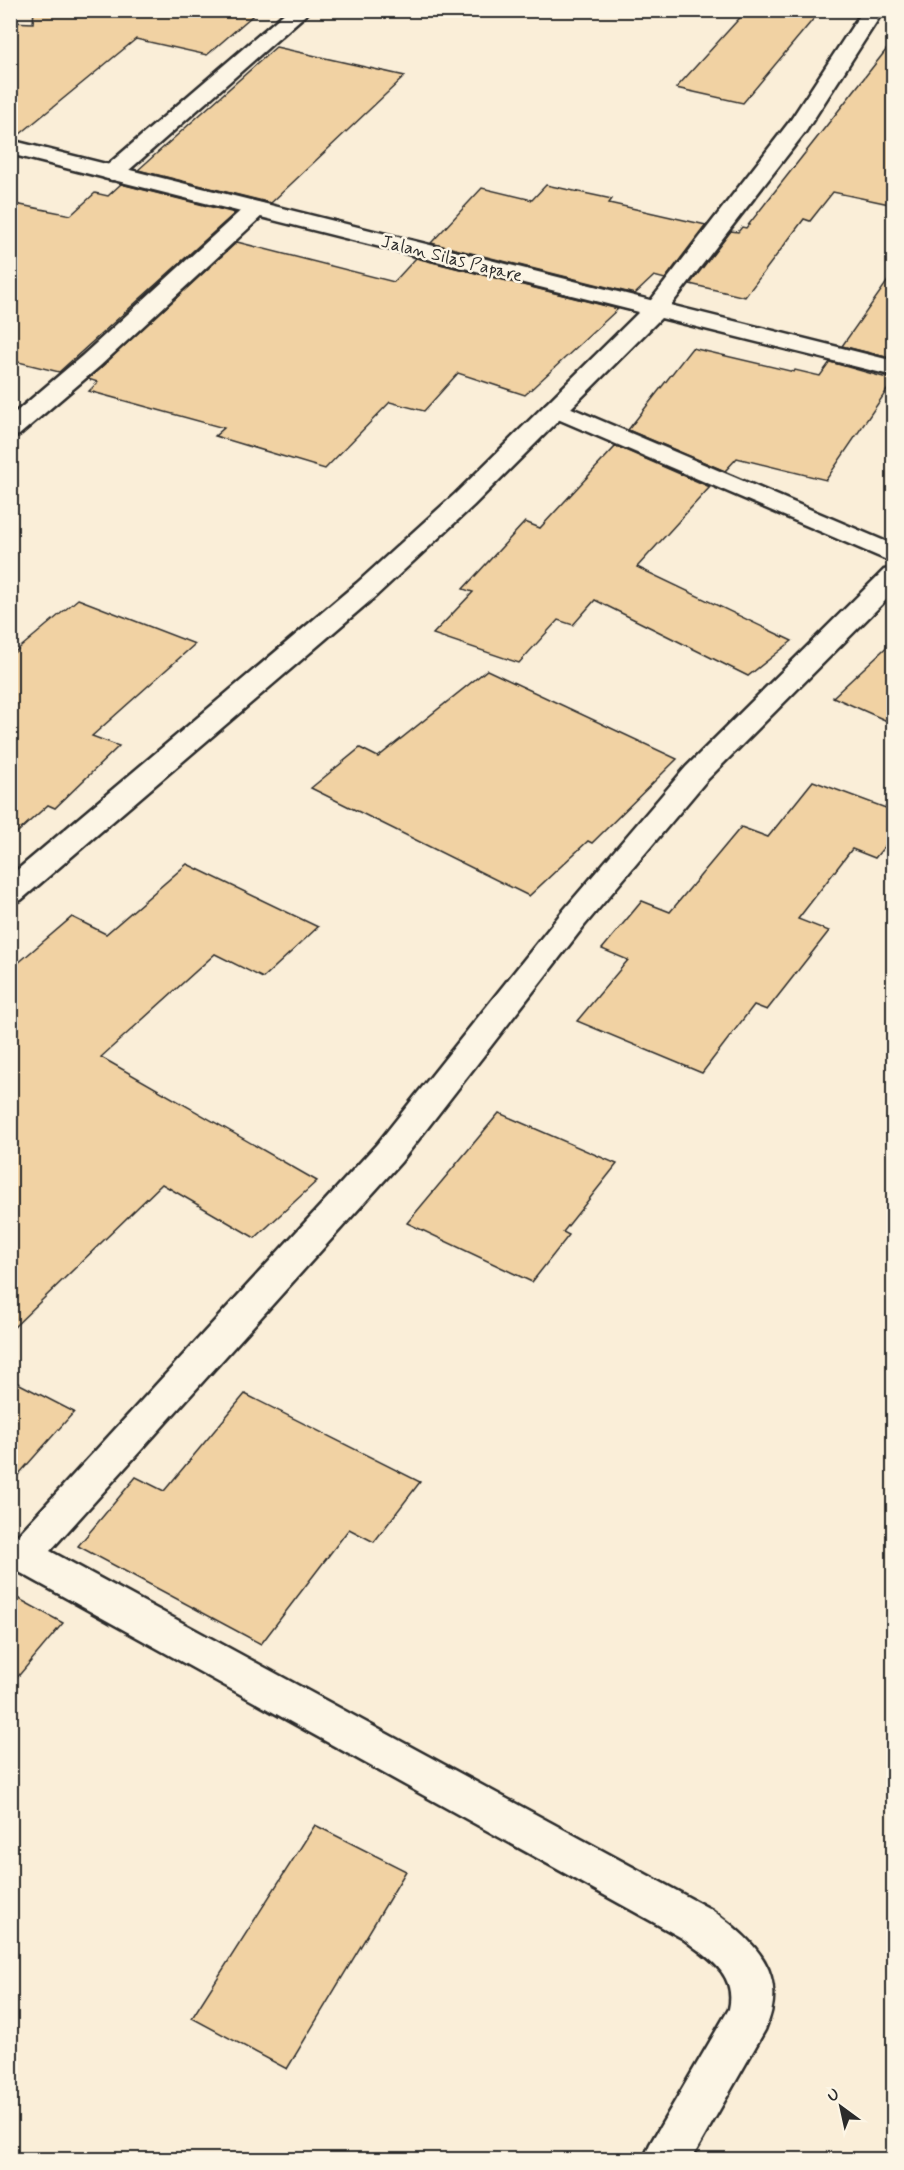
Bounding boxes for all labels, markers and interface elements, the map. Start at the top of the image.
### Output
street label: Jalan Silas Papare [378,230,525,288]
north arrow [811,2077,871,2137]
text: U [824,2084,844,2107]

